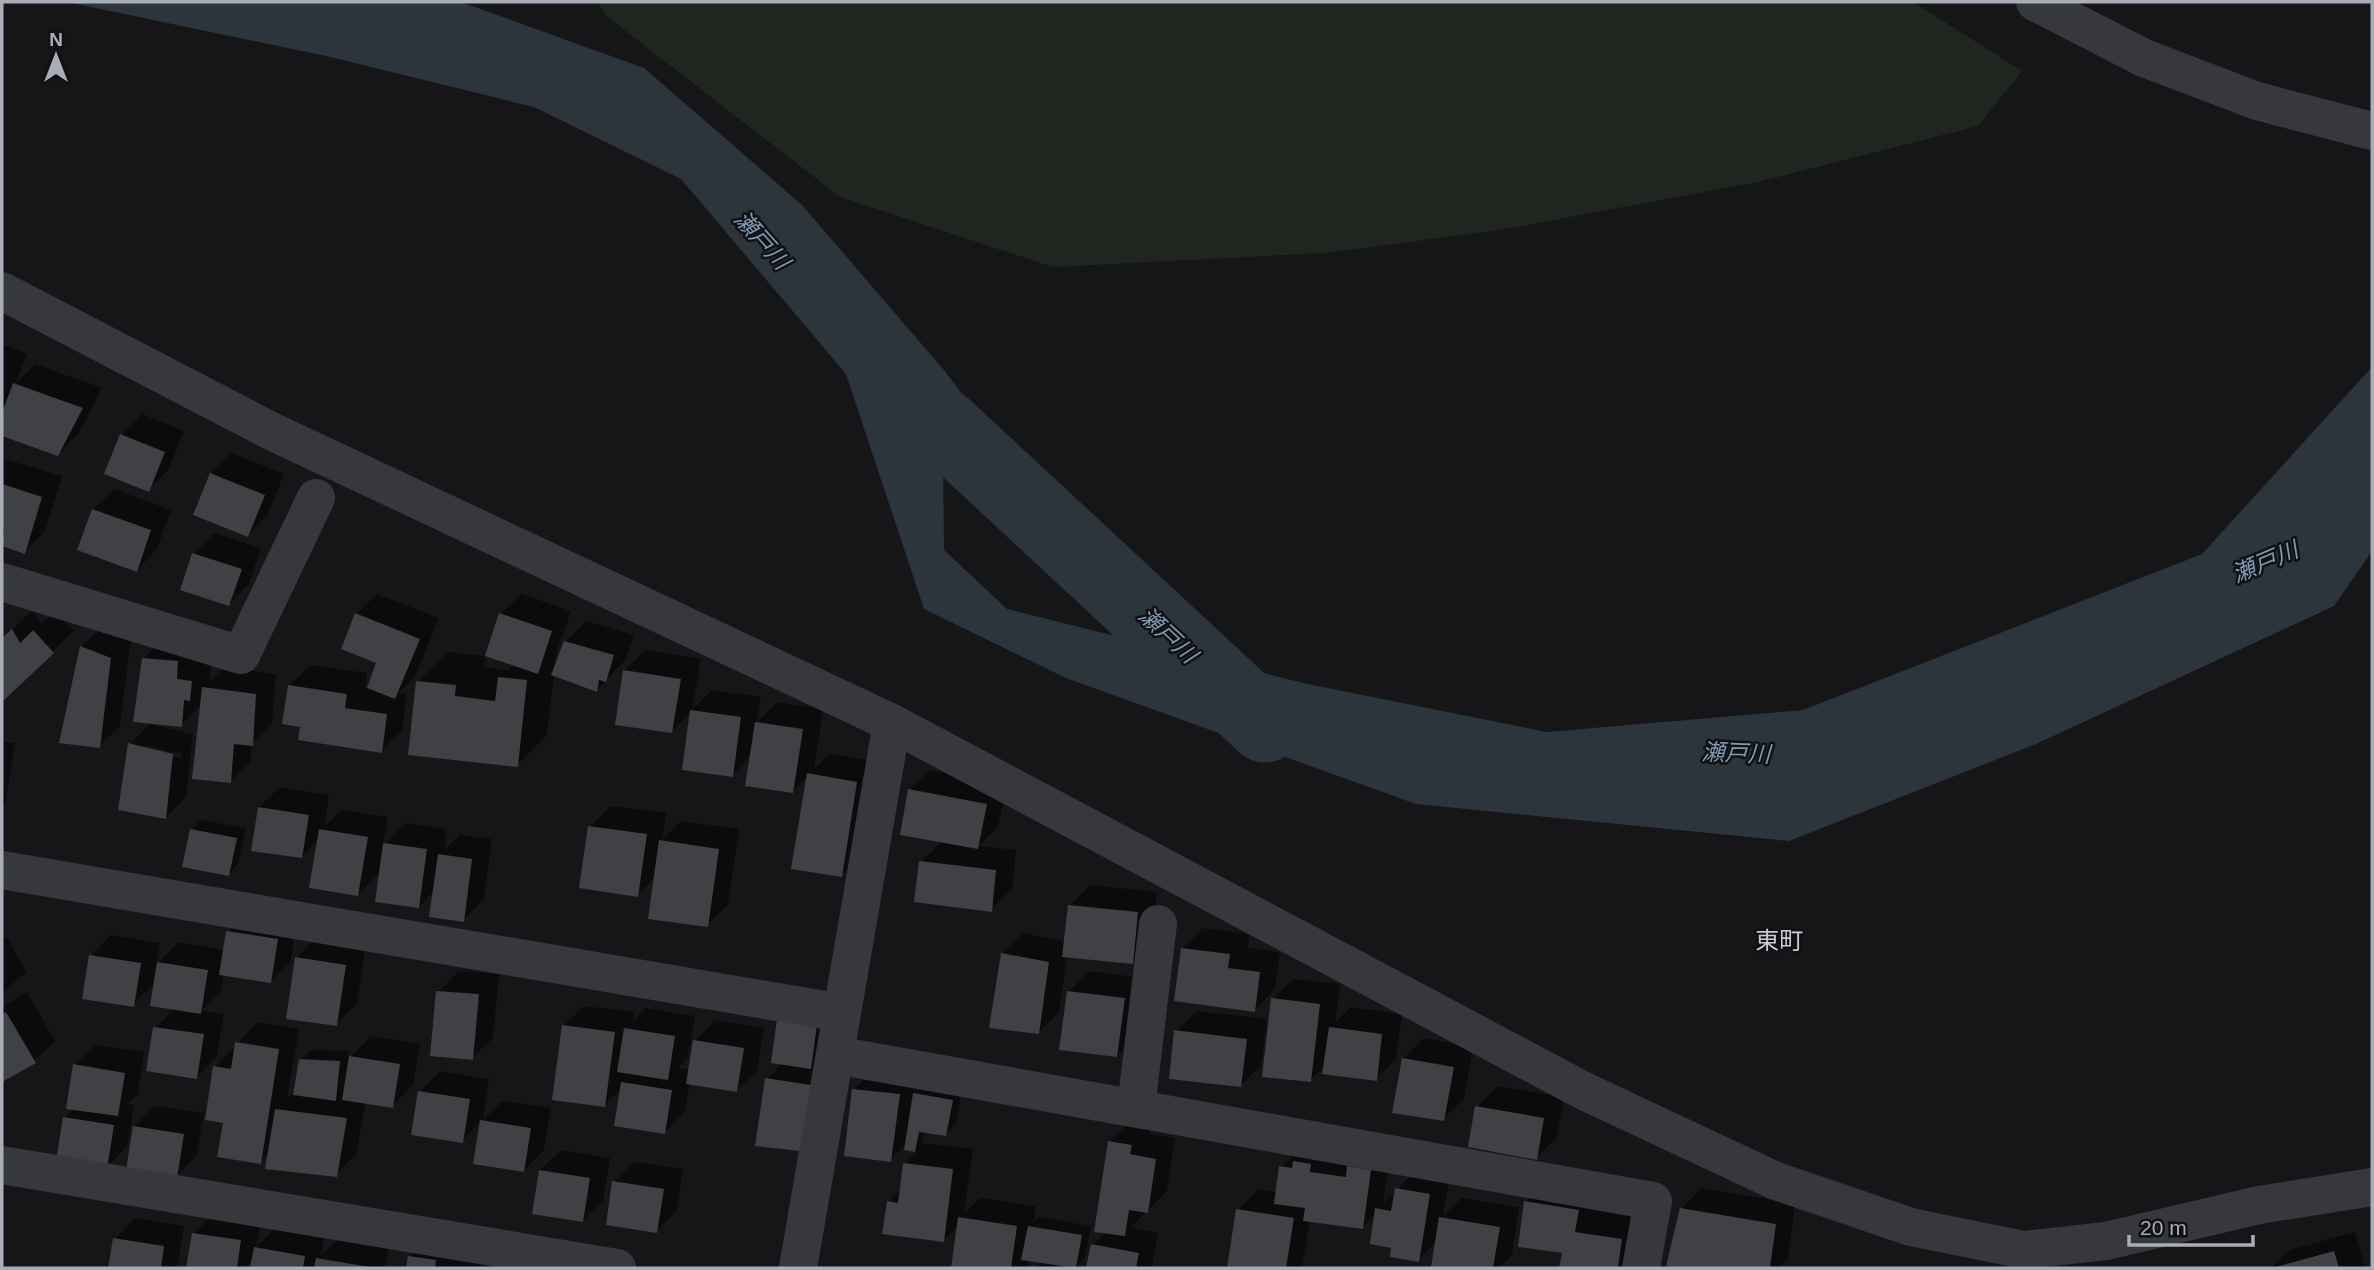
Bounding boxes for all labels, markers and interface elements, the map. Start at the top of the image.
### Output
north arrow [21,21,91,91]
text: N [49,29,63,50]
water label: 瀬戸川 [729,206,797,277]
water label: 瀬戸川 [2228,535,2305,587]
water label: 瀬戸川 [1134,602,1204,670]
water label: 瀬戸川 [1701,739,1774,767]
district label: 東町 [1755,927,1803,954]
scale bar [2129,1204,2253,1248]
text: 20 m [2140,1216,2187,1239]

